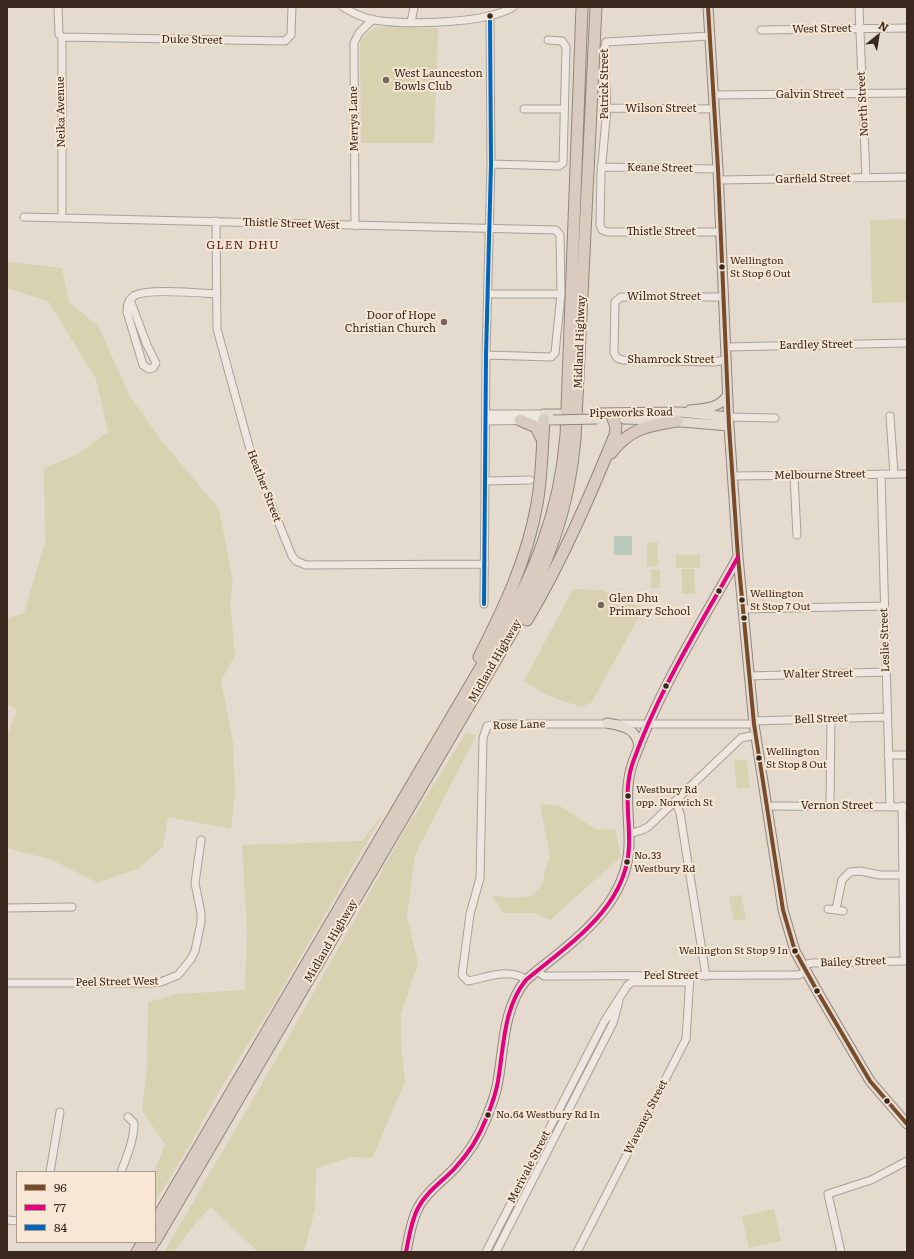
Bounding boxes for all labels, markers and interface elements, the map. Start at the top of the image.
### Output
unlabelled marker [485,11,495,21]
north arrow [858,16,898,56]
text: N [876,16,892,35]
street label: West Street [792,22,852,36]
street label: Duke Street [161,33,223,47]
street label: Patrick Street [598,48,612,120]
place label: West Launceston Bowls Club [394,67,483,93]
street label: North Street [855,71,871,137]
marker: West Launceston Bowls Club [381,75,391,85]
street label: Neika Avenue [54,76,68,148]
street label: Merrys Lane [347,86,361,152]
street label: Galvin Street [776,88,844,102]
street label: Wilson Street [625,102,697,116]
street label: Keane Street [627,161,693,175]
street label: Garfield Street [775,172,851,186]
street label: Thistle Street West [242,216,340,232]
street label: Thistle Street [626,225,696,239]
district label: GLEN DHU [206,238,280,252]
place label: Wellington St Stop 6 Out [730,255,791,278]
marker: Wellington St Stop 6 Out [717,262,727,272]
street label: Wilmot Street [627,290,701,304]
street label: Midland Highway [572,295,588,389]
place label: Door of Hope Christian Church [345,309,436,335]
marker: Door of Hope Christian Church [439,317,449,327]
street label: Eardley Street [779,338,853,352]
street label: Shamrock Street [627,353,715,367]
street label: Pipeworks Road [589,406,673,420]
street label: Heather Street [244,448,284,524]
street label: Melbourne Street [774,468,866,482]
unlabelled marker [714,586,724,596]
place label: Wellington St Stop 7 Out [750,588,810,612]
place label: Glen Dhu Primary School [609,592,690,618]
marker: Wellington St Stop 7 Out [737,595,747,605]
marker: Glen Dhu Primary School [596,600,606,610]
street label: Leslie Street [877,608,893,672]
unlabelled marker [739,613,749,623]
street label: Midland Highway [466,617,524,705]
street label: Walter Street [783,667,853,681]
unlabelled marker [661,681,671,691]
street label: Bell Street [794,711,848,727]
street label: Rose Lane [493,717,545,733]
place label: Wellington St Stop 8 Out [766,746,827,770]
marker: Wellington St Stop 8 Out [754,753,764,763]
place label: Westbury Rd opp. Norwich St [636,784,713,808]
marker: Westbury Rd opp. Norwich St [623,791,633,801]
street label: Vernon Street [801,799,873,813]
place label: No.33 Westbury Rd [634,850,695,874]
marker: No.33 Westbury Rd [622,857,632,867]
street label: Midland Highway [302,897,360,985]
place label: Wellington St Stop 9 In [679,945,788,957]
marker: Wellington St Stop 9 In [790,946,800,956]
street label: Bailey Street [820,954,886,970]
street label: Peel Street [643,969,699,983]
street label: Peel Street West [75,975,159,989]
unlabelled marker [812,986,822,996]
street label: Waveney Street [622,1077,670,1157]
unlabelled marker [882,1096,892,1106]
place label: No.64 Westbury Rd In [496,1109,600,1121]
marker: No.64 Westbury Rd In [483,1110,493,1120]
street label: Merivale Street [505,1128,553,1206]
legend [16,1171,156,1243]
text: 96 [54,1178,67,1196]
text: 77 [54,1198,66,1216]
text: 84 [54,1218,67,1236]

